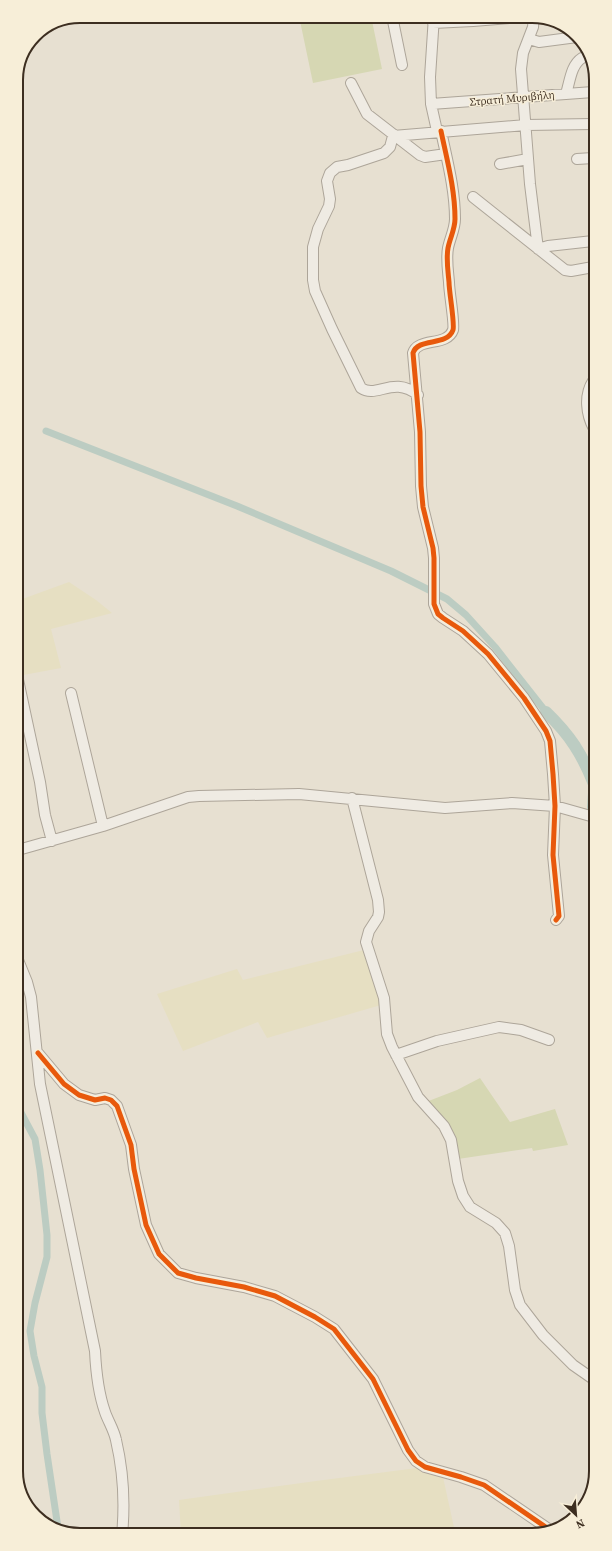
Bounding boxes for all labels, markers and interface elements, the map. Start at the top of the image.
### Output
street label: Στρατή Μυριβήλη [469,87,555,110]
north arrow [556,1495,596,1535]
text: N [573,1515,587,1532]

